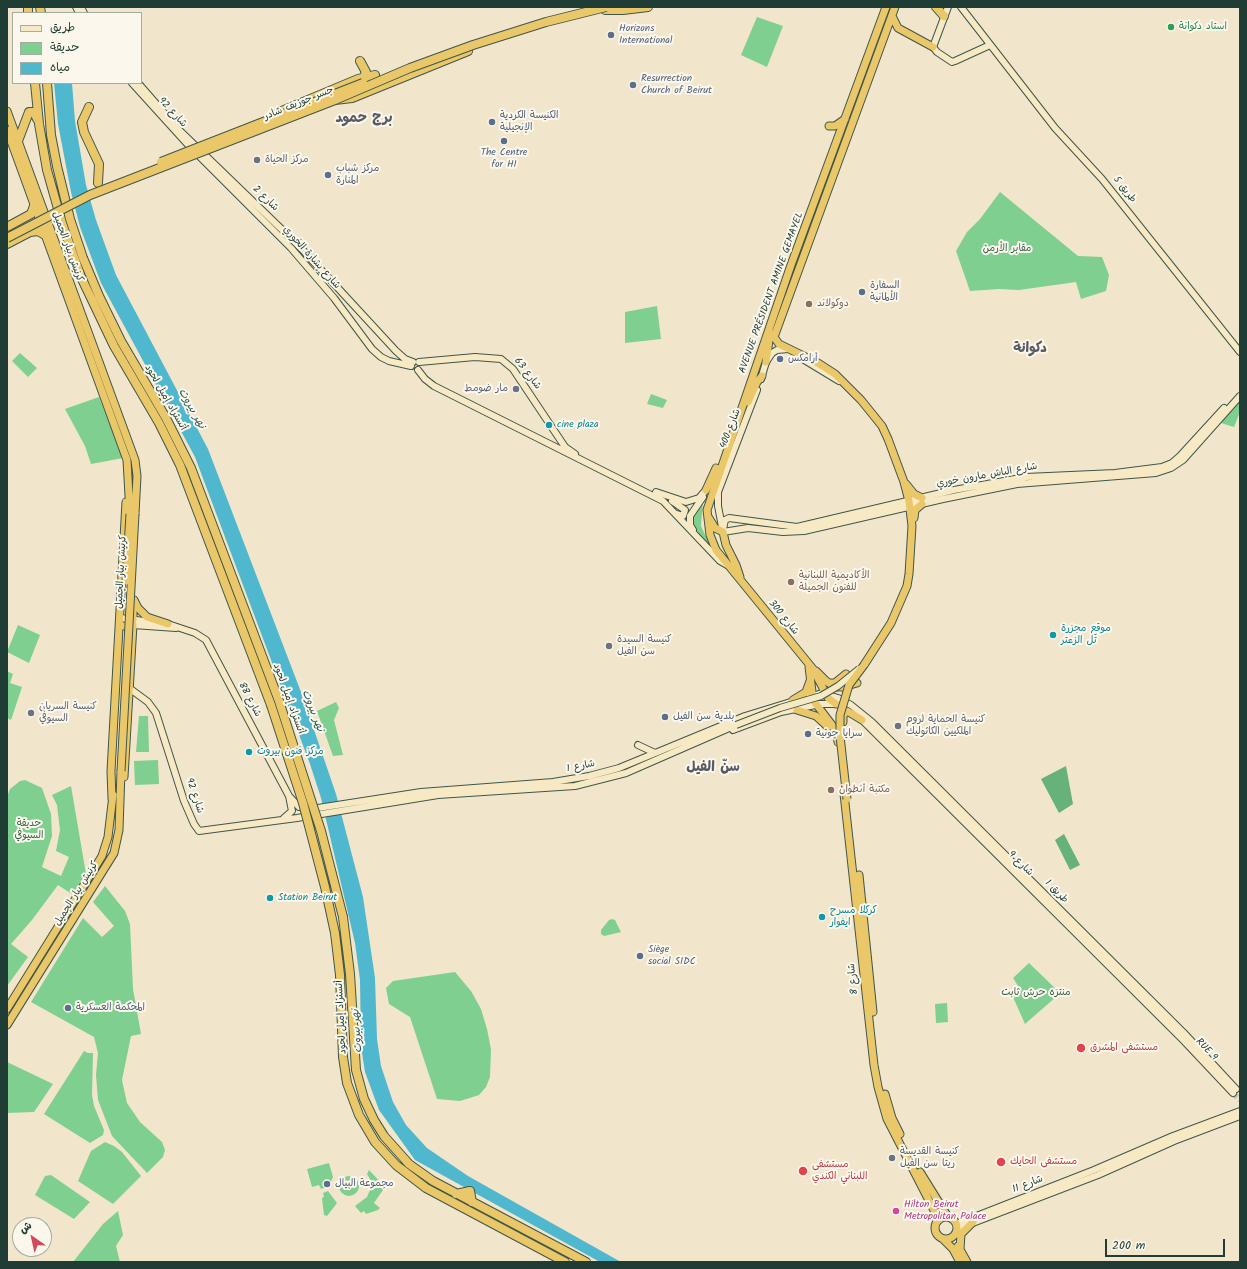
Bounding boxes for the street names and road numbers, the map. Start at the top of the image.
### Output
street label: جسر جوزيف شادر [262,85,336,123]
street label: شارع 92 [155,96,189,130]
street label: طريق 5 [1110,174,1138,206]
street label: شارع 2 [250,184,280,214]
street label: كرنيش بيار الجميل [49,210,85,284]
street label: AVENUE PRÉSIDENT AMINE GEMAYEL [737,211,807,375]
street label: شارع بشارة الخوري [280,224,342,292]
street label: شارع 63 [511,356,543,392]
street label: أتستراد إميل لحود [141,363,189,433]
street label: شارع 400 [718,408,744,450]
street label: شارع الباش مارون خوري [936,461,1038,491]
street label: كرنيش بيار الجميل [114,535,130,609]
street label: شارع 300 [765,598,801,638]
street label: أتستراد إميل لحود [270,662,306,736]
street label: شارع 88 [235,681,263,719]
street label: شارع 1 [566,758,596,776]
street label: شارع 92 [182,777,206,815]
street label: شارع 9 [1005,849,1035,879]
street label: كرنيش بيار الجميل [52,859,102,929]
street label: طريق 1 [1042,878,1070,906]
street label: شارع 8 [846,963,862,995]
street label: أتستراد إميل لحود [334,980,350,1054]
street label: RUE 9 [1193,1036,1219,1064]
street label: شارع 11 [1011,1174,1045,1196]

